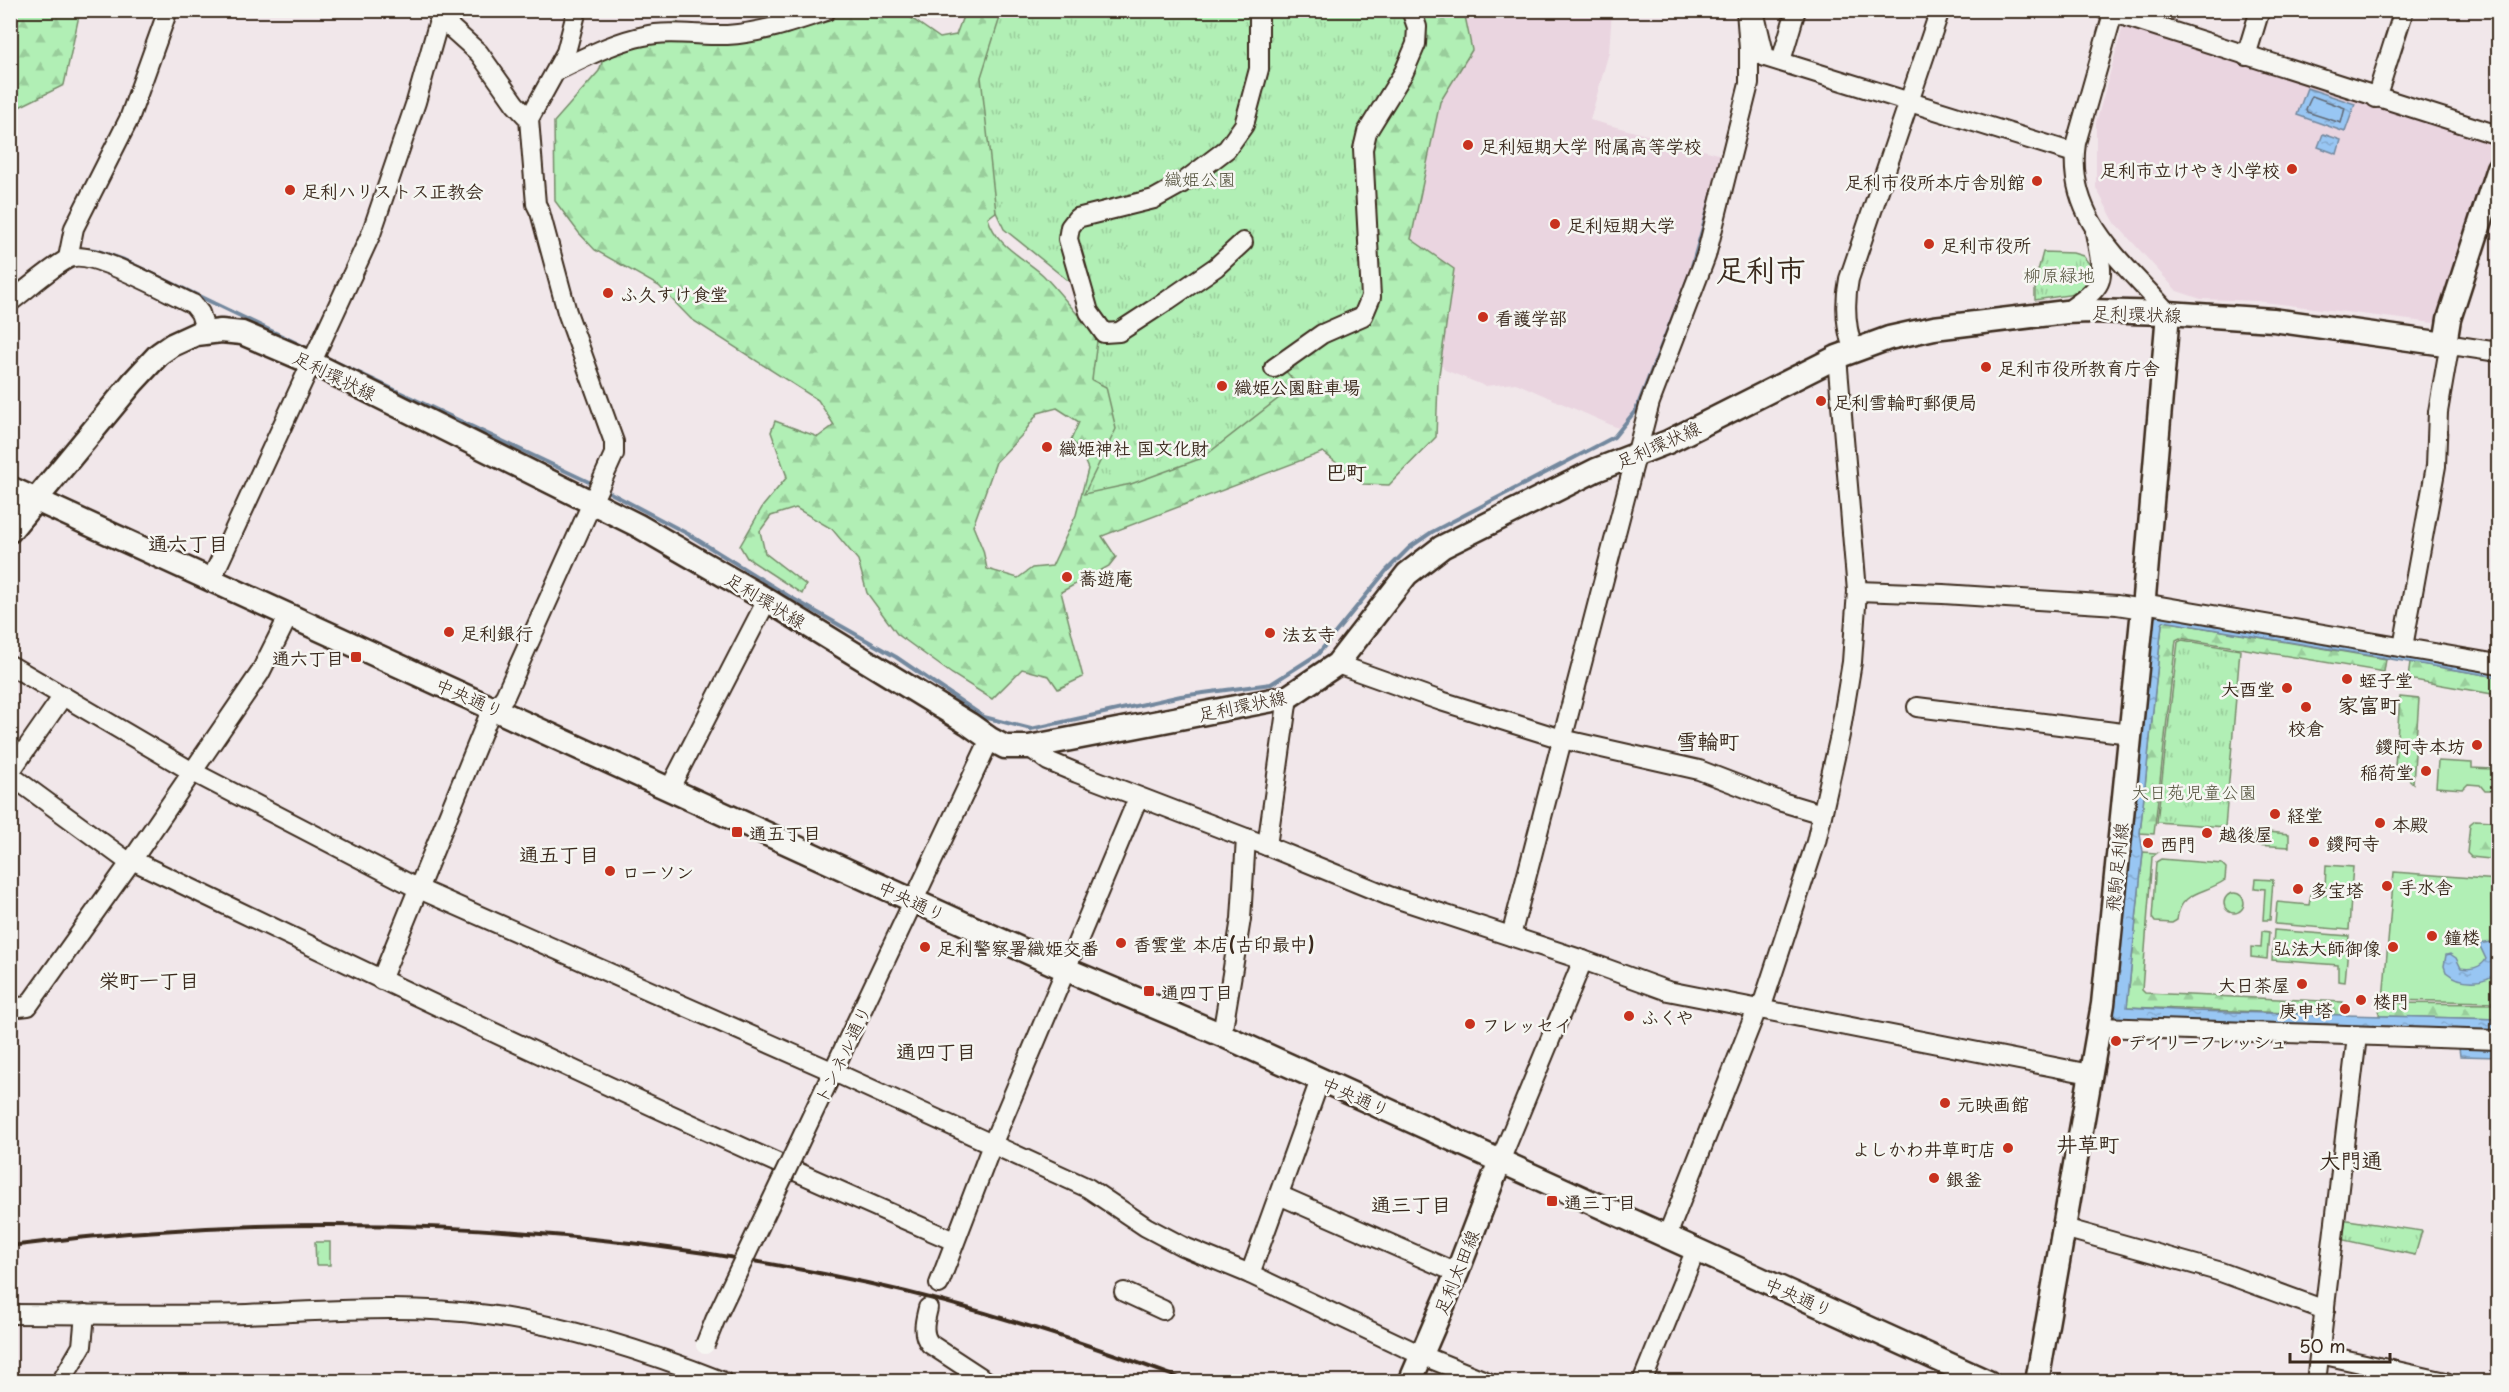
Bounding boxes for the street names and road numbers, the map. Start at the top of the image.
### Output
street label: 足利環状線 [2092,298,2182,328]
street label: 足利環状線 [289,343,381,407]
street label: 足利環状線 [1611,413,1705,475]
street label: 足利環状線 [720,565,812,635]
street label: 中央通り [432,670,508,724]
street label: 足利環状線 [1195,682,1289,728]
street label: 飛駒足利線 [2098,821,2134,913]
street label: 中央通り [874,873,950,927]
street label: トンネル通り [807,1000,877,1108]
street label: 中央通り [1318,1069,1394,1123]
street label: 足利太田線 [1427,1225,1485,1319]
street label: 中央通り [1761,1269,1837,1323]

